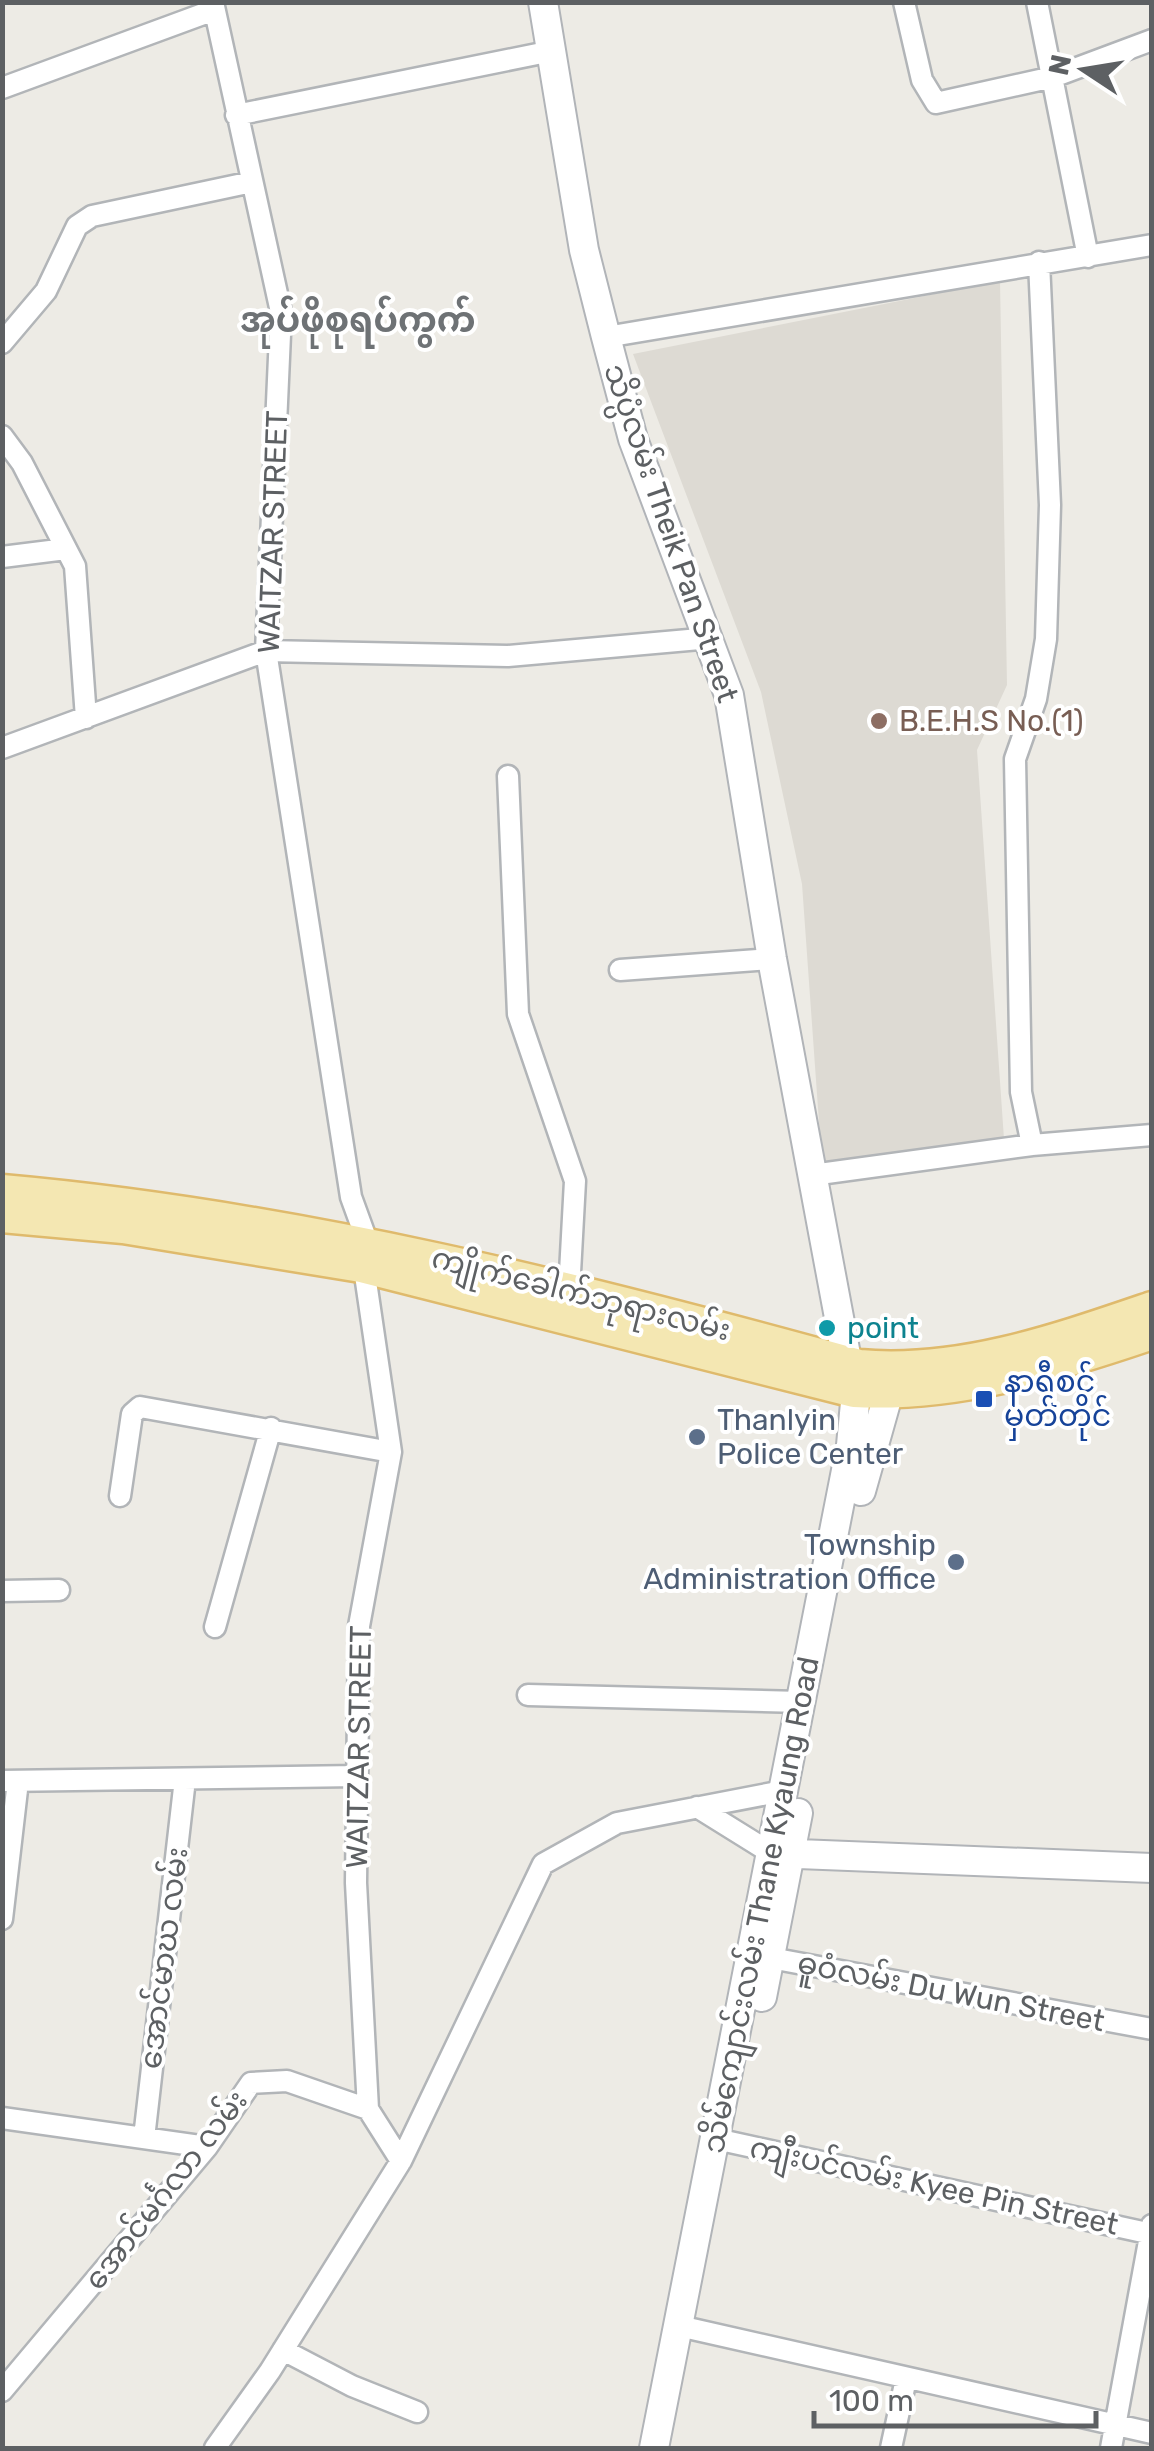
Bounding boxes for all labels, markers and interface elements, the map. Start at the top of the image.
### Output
north arrow [1034,20,1134,120]
text: N [1042,52,1078,78]
district label: အုပ်ဖိုစုရပ်ကွက် [240,295,476,349]
street label: သိပ္ပံလမ်း Theik Pan Street [589,358,750,710]
street label: WAITZAR STREET [251,410,295,654]
place label: B.E.H.S No.(1) [899,703,1084,739]
marker: B.E.H.S No.(1) [868,710,890,732]
street label: ကျိုက်ခေါက်ဘုရားလမ်း [426,1236,735,1355]
place label: point [847,1310,919,1346]
marker: point [816,1317,838,1339]
place label: နာရီစင် မှတ်တိုင် [1004,1360,1111,1441]
marker: နာရီစင် မှတ်တိုင် [973,1388,995,1410]
place label: Thanlyin Police Center [717,1402,904,1472]
marker: Thanlyin Police Center [686,1426,708,1448]
place label: Township Administration Office [643,1527,936,1597]
marker: Township Administration Office [945,1551,967,1573]
street label: WAITZAR STREET [339,1625,379,1869]
street label: သိမ်ကျောင်းလမ်း Thane Kyaung Road [691,1653,834,2158]
street label: အောင်မာဃ လမ်း [129,1845,195,2071]
street label: ဓူဝံလမ်း Du Wun Street [793,1941,1109,2046]
street label: အောင်မင်္ဂလာ လမ်း [74,2081,255,2297]
street label: ကျီးပင်လမ်း Kyee Pin Street [745,2125,1123,2250]
scale bar [814,2366,1096,2428]
text: 100 m [829,2383,914,2419]

